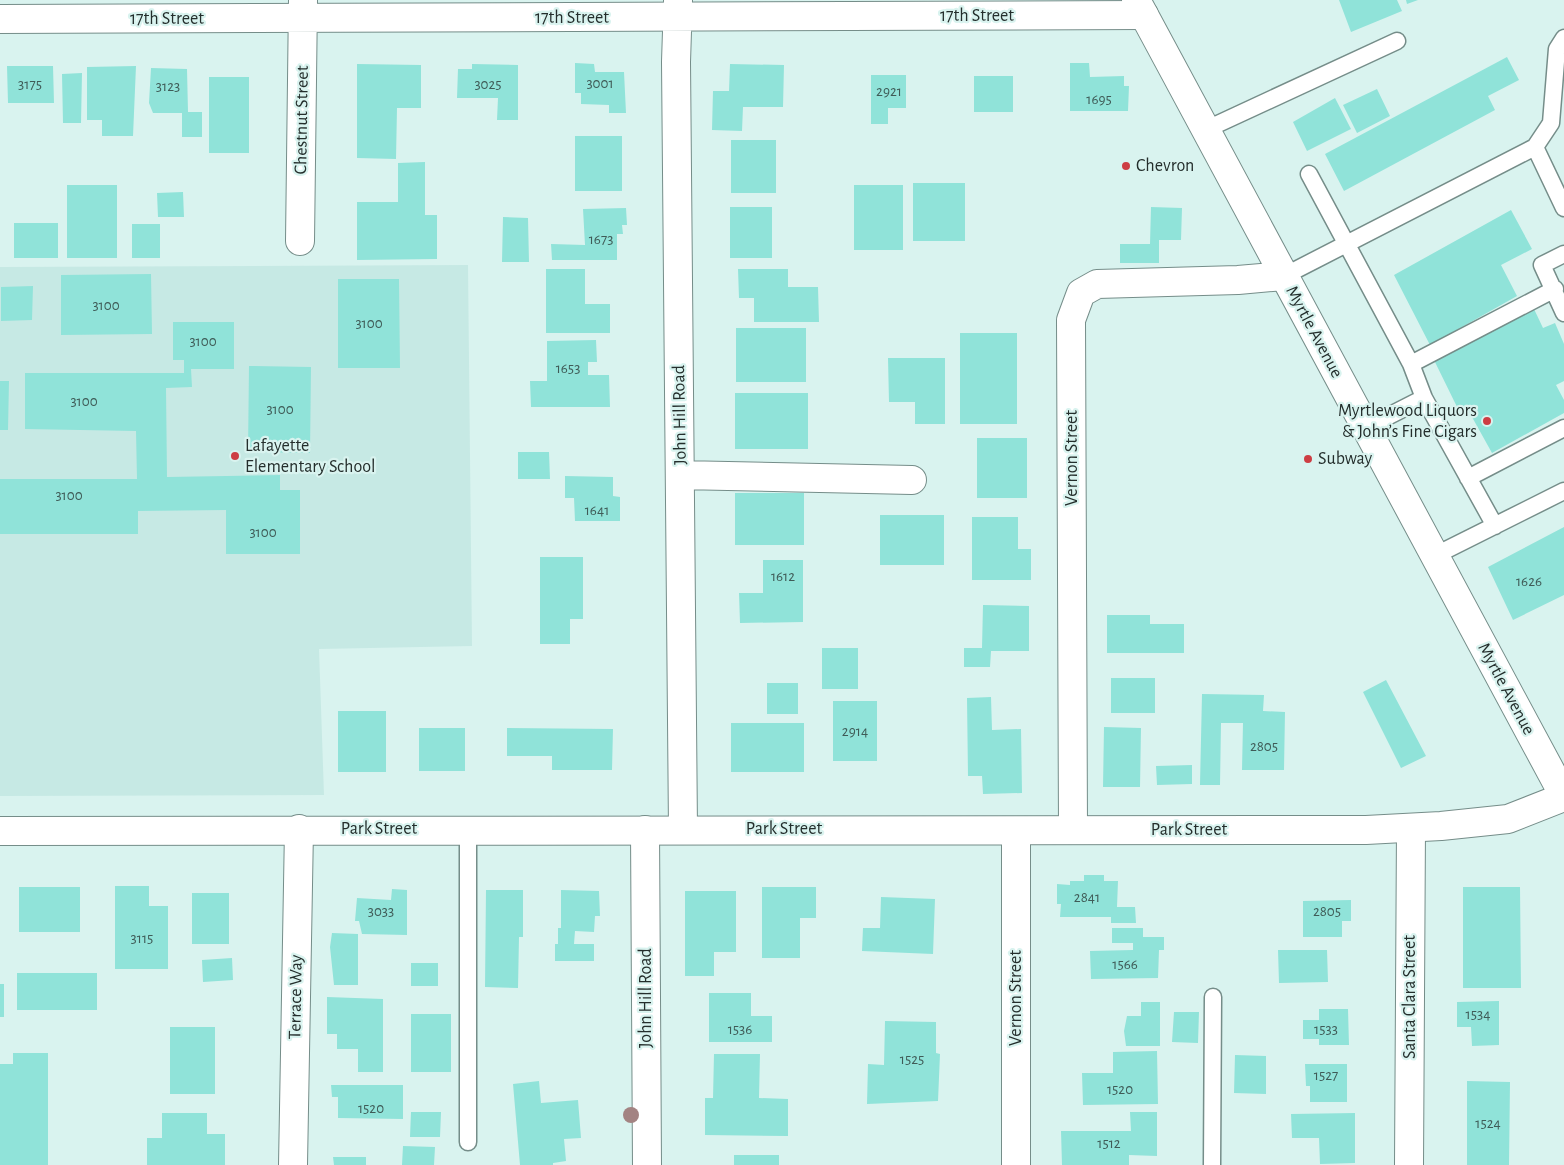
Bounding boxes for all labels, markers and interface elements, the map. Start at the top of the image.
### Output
street label: 17th Street [940,7,1014,25]
street label: 17th Street [535,9,609,27]
street label: 17th Street [130,10,204,28]
street label: Chestnut Street [292,65,312,175]
house number: 3001 [586,76,614,91]
house number: 3175 [18,77,42,92]
house number: 3025 [474,77,502,92]
house number: 3123 [156,79,180,94]
house number: 2921 [876,84,902,99]
house number: 1695 [1086,92,1112,107]
place label: Chevron [1136,157,1194,175]
marker: Chevron [1120,160,1132,172]
house number: 1673 [589,232,613,247]
street label: Myrtle Avenue [1282,283,1346,381]
house number: 3100 [92,298,120,313]
house number: 3100 [355,316,383,331]
house number: 3100 [189,334,217,349]
house number: 1653 [556,361,580,376]
street label: John Hill Road [670,365,690,465]
house number: 3100 [70,394,98,409]
house number: 3100 [266,402,294,417]
place label: Myrtlewood Liquors & John’s Fine Cigars [1338,402,1477,441]
street label: Vernon Street [1063,410,1081,506]
marker: Myrtlewood Liquors & John’s Fine Cigars [1481,415,1493,427]
place label: Lafayette Elementary School [245,437,376,476]
marker: Lafayette Elementary School [229,450,241,462]
place label: Subway [1318,450,1373,468]
marker: Subway [1302,453,1314,465]
house number: 3100 [55,488,83,503]
house number: 1641 [585,503,609,518]
house number: 3100 [249,525,277,540]
house number: 1612 [771,569,795,584]
house number: 1626 [1516,574,1542,589]
street label: Myrtle Avenue [1474,640,1538,738]
house number: 2914 [842,724,868,739]
house number: 2805 [1250,739,1278,754]
street label: Park Street [341,820,417,838]
street label: Park Street [746,820,822,838]
street label: Park Street [1151,821,1227,839]
house number: 2841 [1074,890,1100,905]
house number: 3033 [368,904,394,919]
house number: 2805 [1313,904,1341,919]
house number: 3115 [131,931,153,946]
street label: Santa Clara Street [1401,935,1419,1059]
street label: John Hill Road [637,948,655,1048]
street label: Vernon Street [1007,950,1025,1046]
street label: Terrace Way [286,954,306,1040]
house number: 1566 [1112,957,1138,972]
house number: 1534 [1466,1007,1490,1022]
house number: 1536 [728,1022,752,1037]
house number: 1533 [1314,1022,1338,1037]
house number: 1525 [900,1052,924,1067]
house number: 1527 [1314,1068,1338,1083]
house number: 1520 [1107,1082,1133,1097]
house number: 1520 [358,1101,384,1116]
house number: 1524 [1475,1116,1501,1131]
house number: 1512 [1097,1136,1121,1151]

